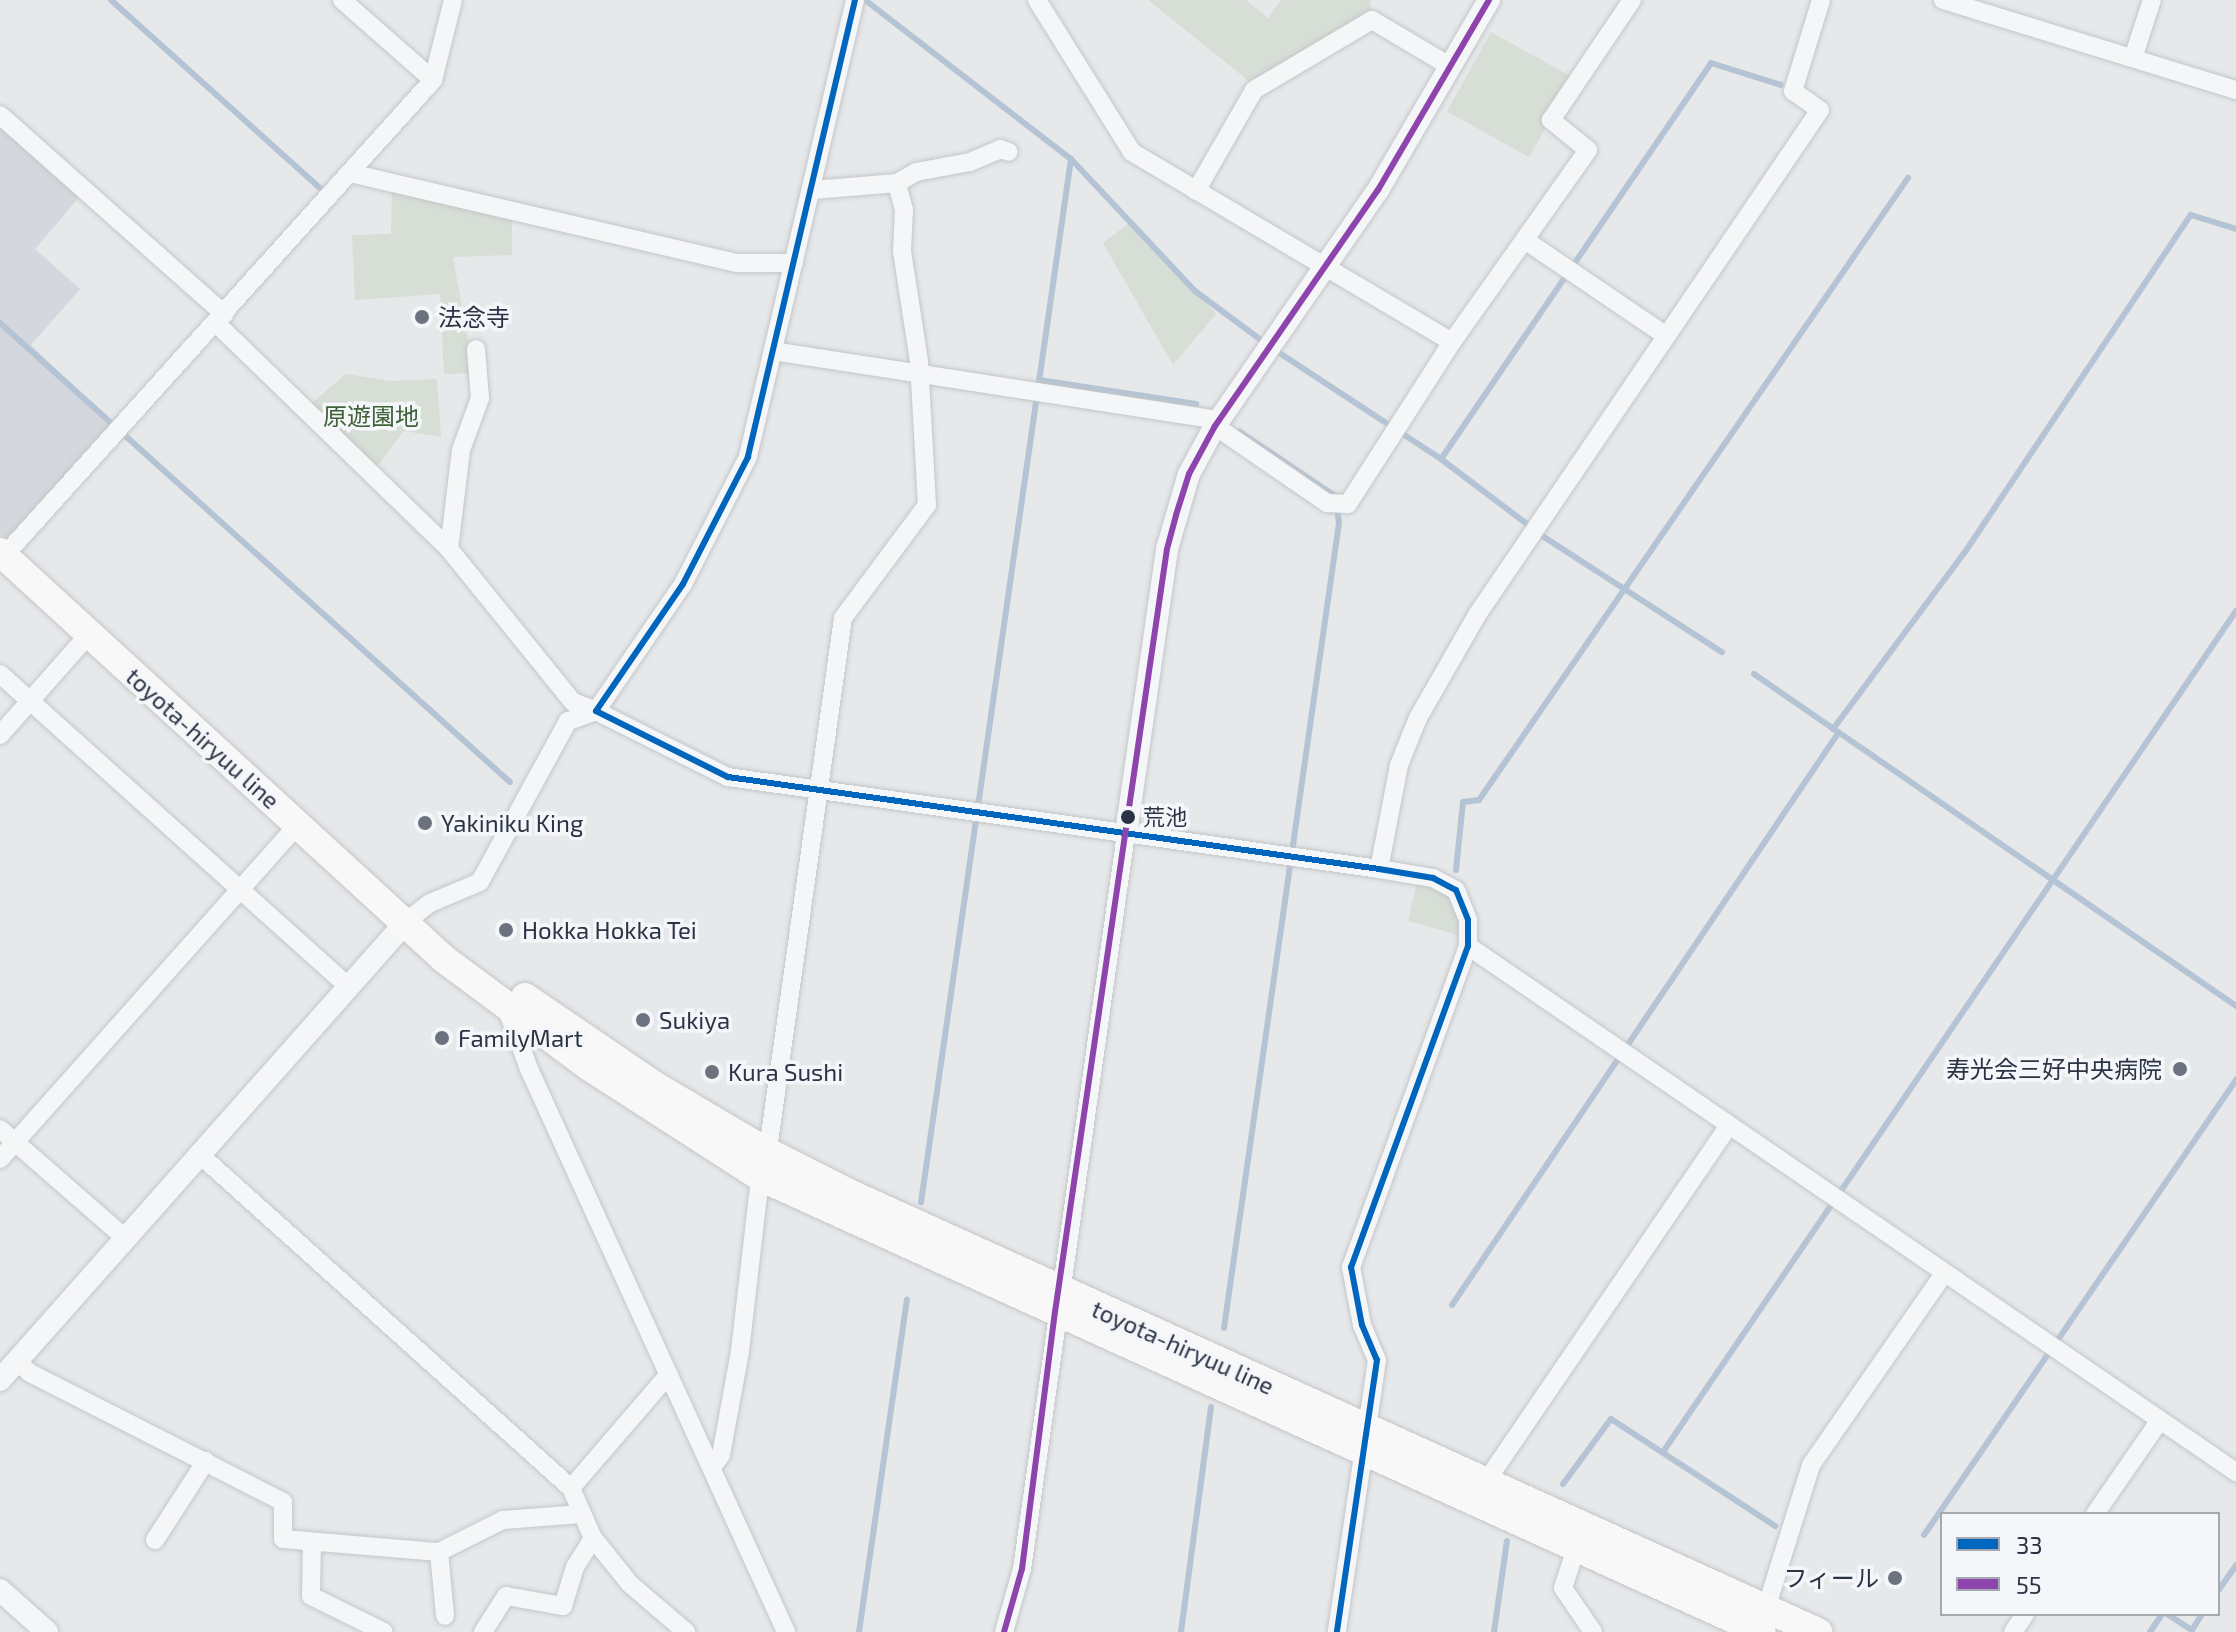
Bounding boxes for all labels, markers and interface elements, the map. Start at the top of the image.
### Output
place label: 法念寺 [438,303,510,331]
marker: 法念寺 [413,308,431,326]
park label: 原遊園地 [323,402,419,430]
street label: toyota-hiryuu line [120,661,286,815]
place label: 荒池 [1143,804,1187,830]
place label: Yakiniku King [441,809,583,837]
marker: 荒池 [1120,809,1136,825]
marker: Yakiniku King [416,814,434,832]
place label: Hokka Hokka Tei [522,916,697,944]
marker: Hokka Hokka Tei [497,921,515,939]
place label: Sukiya [659,1006,730,1034]
marker: Sukiya [634,1011,652,1029]
place label: FamilyMart [458,1024,583,1052]
marker: FamilyMart [433,1029,451,1047]
place label: 寿光会三好中央病院 [1946,1055,2162,1083]
place label: Kura Sushi [728,1058,843,1086]
marker: 寿光会三好中央病院 [2169,1058,2191,1080]
marker: Kura Sushi [703,1063,721,1081]
street label: toyota-hiryuu line [1087,1294,1279,1400]
legend [1940,1512,2220,1616]
text: 33 [2016,1530,2043,1559]
place label: フィール [1783,1564,1879,1592]
marker: フィール [1886,1569,1904,1587]
text: 55 [2016,1570,2042,1599]

